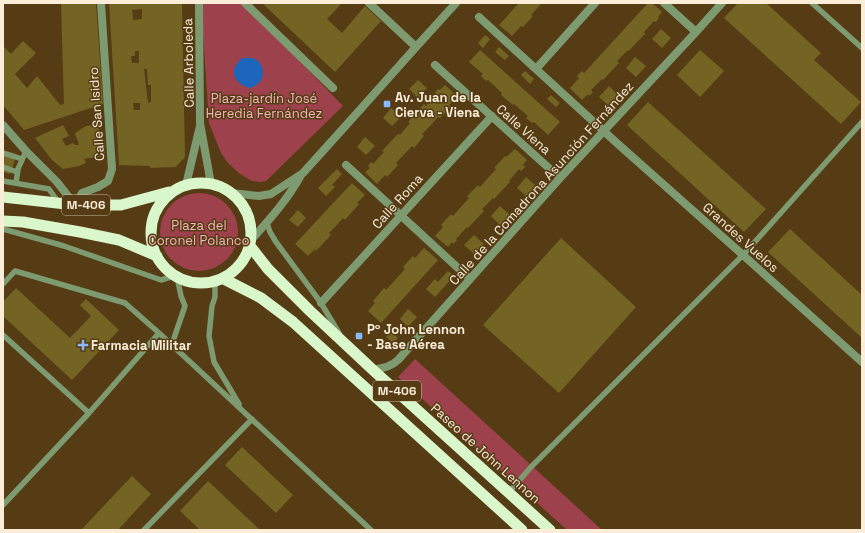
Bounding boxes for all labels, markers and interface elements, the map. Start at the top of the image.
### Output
street label: Calle Arboleda [179,18,198,108]
street label: Calle San Isidro [85,66,108,162]
street label: Calle de la Comadrona Asunción Fernández [445,78,638,289]
place label: Av. Juan de la Cierva - Viena [395,89,481,121]
park label: Plaza-jardín José Heredia Fernández [206,90,322,122]
marker: Av. Juan de la Cierva - Viena [382,99,392,109]
street label: Calle Viena [493,100,555,159]
street label: Calle Roma [368,170,427,232]
road number: M-406 [62,195,110,215]
street label: Grandes Vuelos [699,199,782,276]
park label: Plaza del Coronel Polanco [148,217,250,249]
place label: Pº John Lennon - Base Aérea [367,321,465,353]
marker: Pº John Lennon - Base Aérea [354,331,364,341]
place label: Farmacia Militar [91,337,191,354]
marker: Farmacia Militar [78,340,88,350]
road number: M-406 [373,381,421,401]
street label: Paseo de John Lennon [427,400,544,507]

